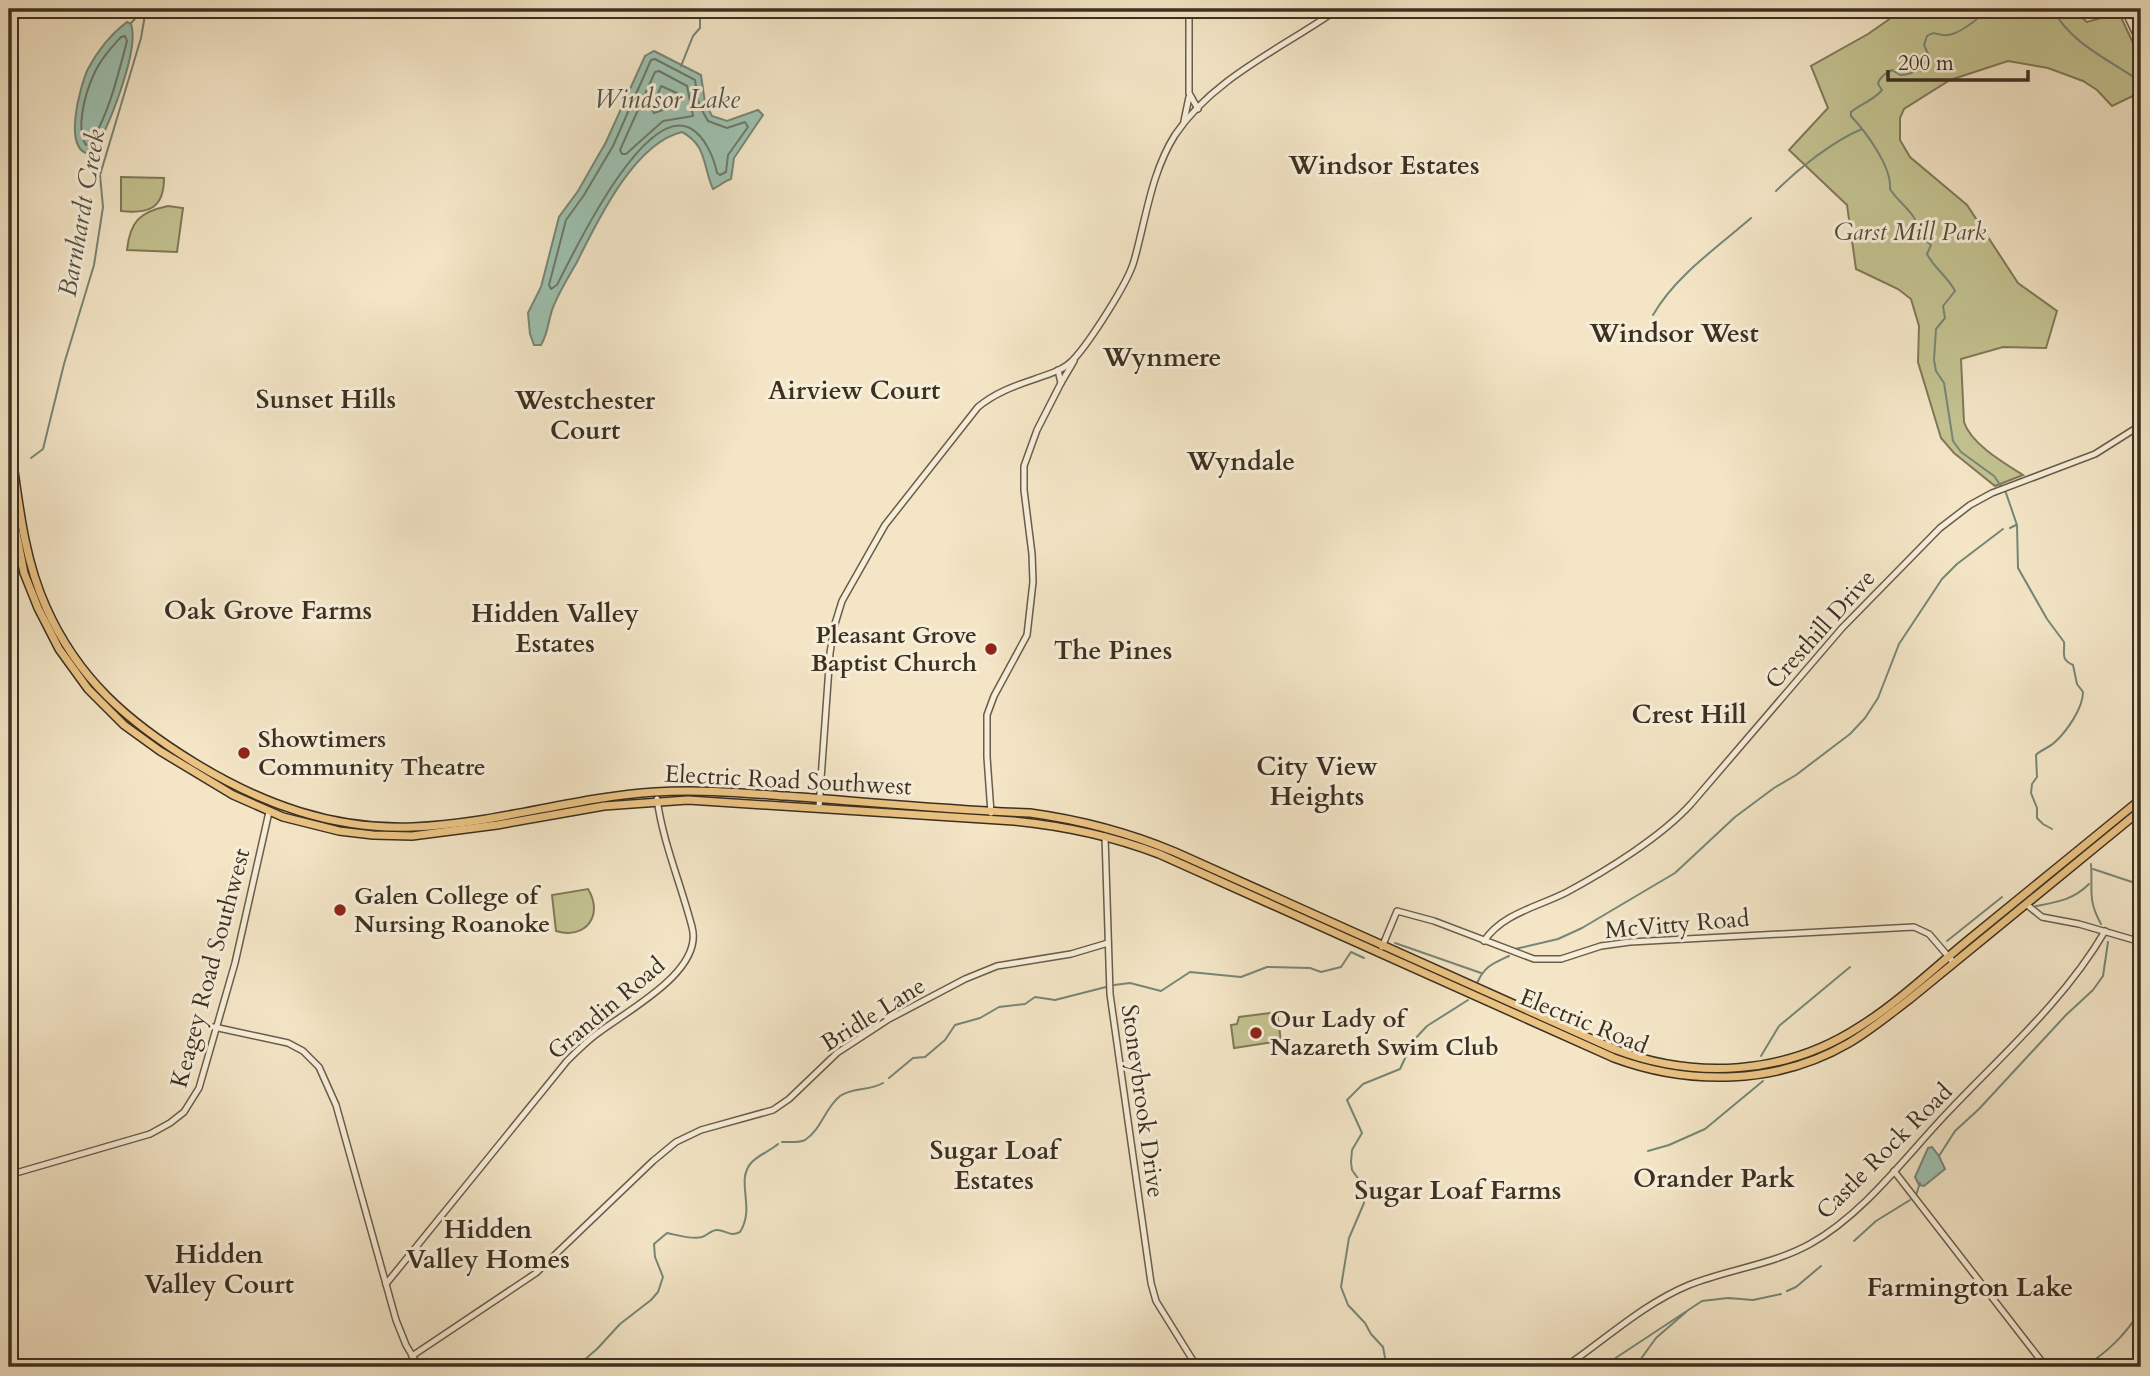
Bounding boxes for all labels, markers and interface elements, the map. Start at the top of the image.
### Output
scale bar [1888,38,2028,82]
text: 200 m [1898,49,1954,78]
water label: Windsor Lake [594,82,741,117]
water label: Barnhardt Creek [50,126,113,300]
district label: Windsor Estates [1287,148,1480,183]
park label: Garst Mill Park [1834,216,1986,249]
district label: Windsor West [1588,316,1759,351]
district label: Wynmere [1102,340,1221,375]
district label: Airview Court [768,373,940,408]
district label: Sunset Hills [256,382,396,417]
district label: Westchester Court [514,383,656,448]
district label: Wyndale [1186,444,1295,479]
street label: Cresthill Drive [1758,562,1883,696]
district label: Oak Grove Farms [164,593,372,628]
district label: Hidden Valley Estates [471,596,639,661]
place label: Pleasant Grove Baptist Church [811,619,977,680]
district label: The Pines [1054,633,1172,668]
marker: Pleasant Grove Baptist Church [983,641,999,657]
district label: Crest Hill [1632,697,1747,732]
place label: Showtimers Community Theatre [258,723,486,784]
marker: Showtimers Community Theatre [236,745,252,761]
district label: City View Heights [1256,749,1378,814]
street label: Electric Road Southwest [664,758,913,803]
street label: Keagey Road Southwest [163,844,258,1091]
place label: Galen College of Nursing Roanoke [354,880,550,941]
marker: Galen College of Nursing Roanoke [332,902,348,918]
street label: McVitty Road [1603,902,1751,947]
street label: Grandin Road [541,949,672,1067]
street label: Bridle Lane [815,969,932,1060]
street label: Electric Road [1515,981,1653,1062]
street label: Stoneybrook Drive [1113,1002,1172,1200]
place label: Our Lady of Nazareth Swim Club [1270,1003,1499,1064]
marker: Our Lady of Nazareth Swim Club [1248,1025,1264,1041]
street label: Castle Rock Road [1809,1076,1960,1227]
district label: Sugar Loaf Estates [930,1133,1062,1198]
district label: Orander Park [1633,1161,1796,1196]
district label: Sugar Loaf Farms [1355,1173,1561,1208]
district label: Hidden Valley Homes [406,1212,570,1277]
district label: Hidden Valley Court [144,1237,294,1302]
district label: Farmington Lake [1867,1270,2073,1305]

